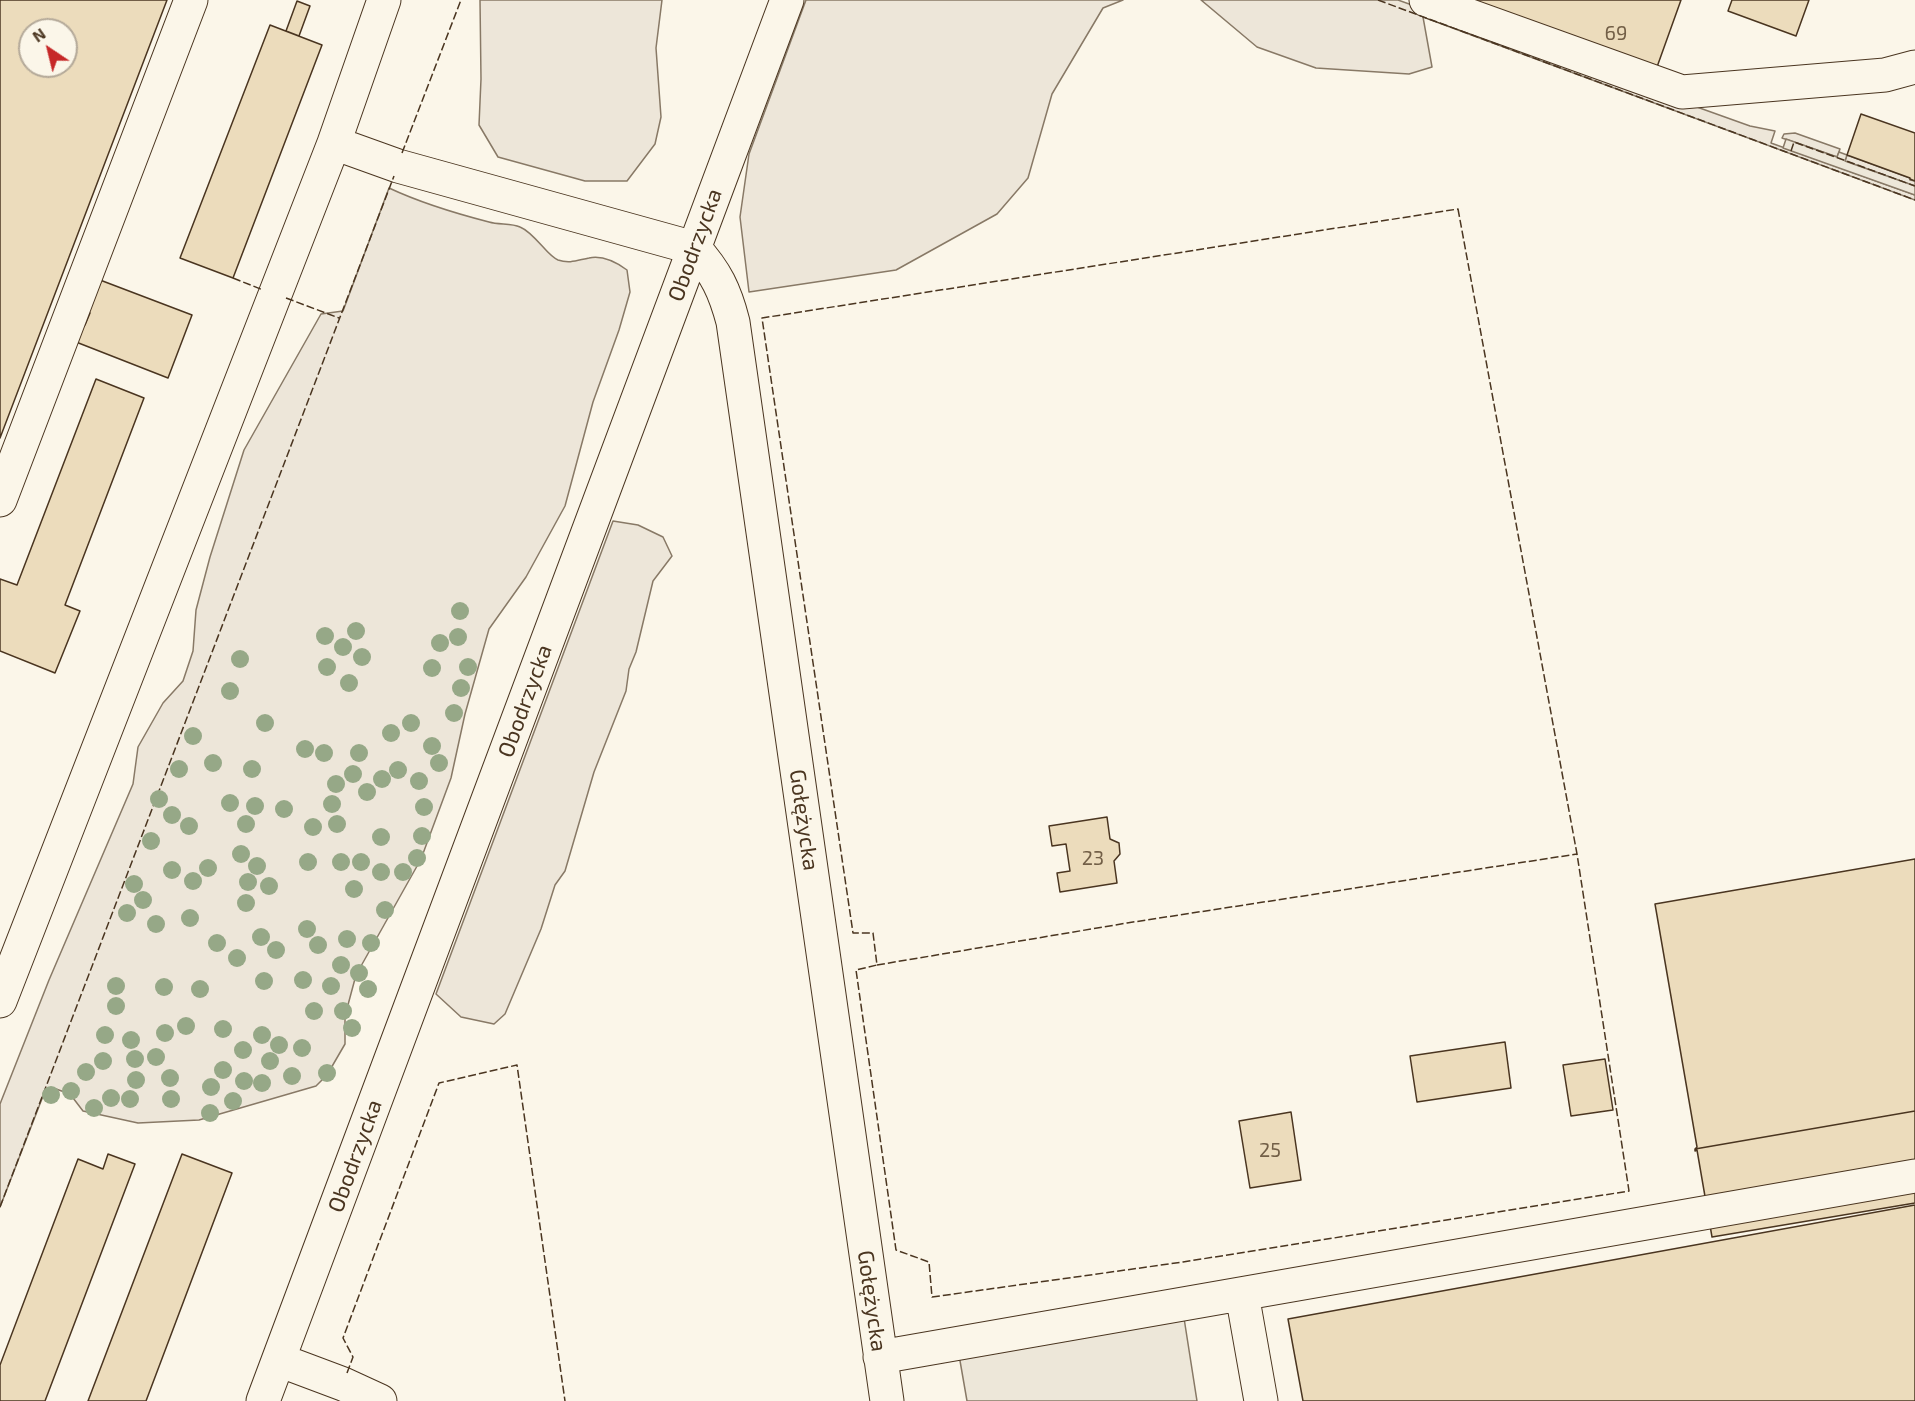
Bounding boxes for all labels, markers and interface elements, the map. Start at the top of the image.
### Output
north arrow [18,18,78,78]
house number: 69 [1605,21,1627,45]
text: N [28,23,49,46]
street label: Obodrzycka [662,185,728,305]
street label: Obodrzycka [492,641,558,761]
street label: Gołężycka [784,768,824,872]
house number: 23 [1082,846,1104,870]
street label: Obodrzycka [322,1096,388,1216]
house number: 25 [1259,1138,1281,1162]
street label: Gołężycka [852,1249,892,1353]

